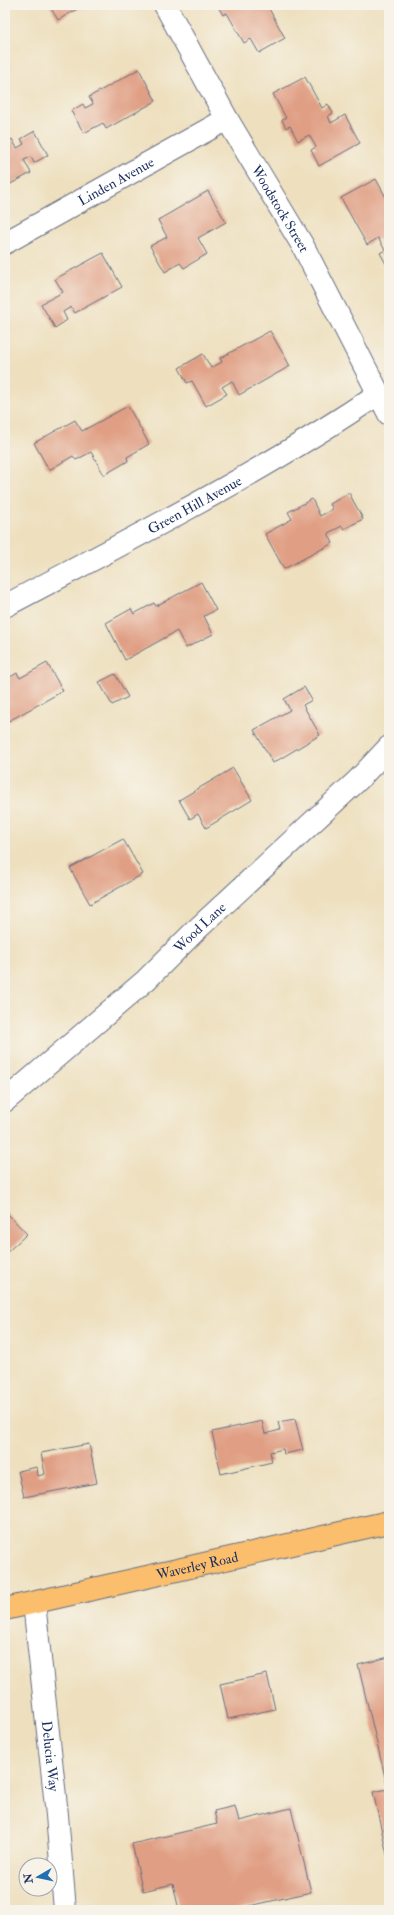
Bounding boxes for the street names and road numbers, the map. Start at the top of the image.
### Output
street label: Linden Avenue [75,153,157,210]
street label: Woodstock Street [247,161,313,255]
street label: Green Hill Avenue [145,472,245,538]
street label: Wood Lane [170,899,230,957]
street label: Waverley Road [154,1548,240,1584]
street label: Delucia Way [38,1720,62,1793]

